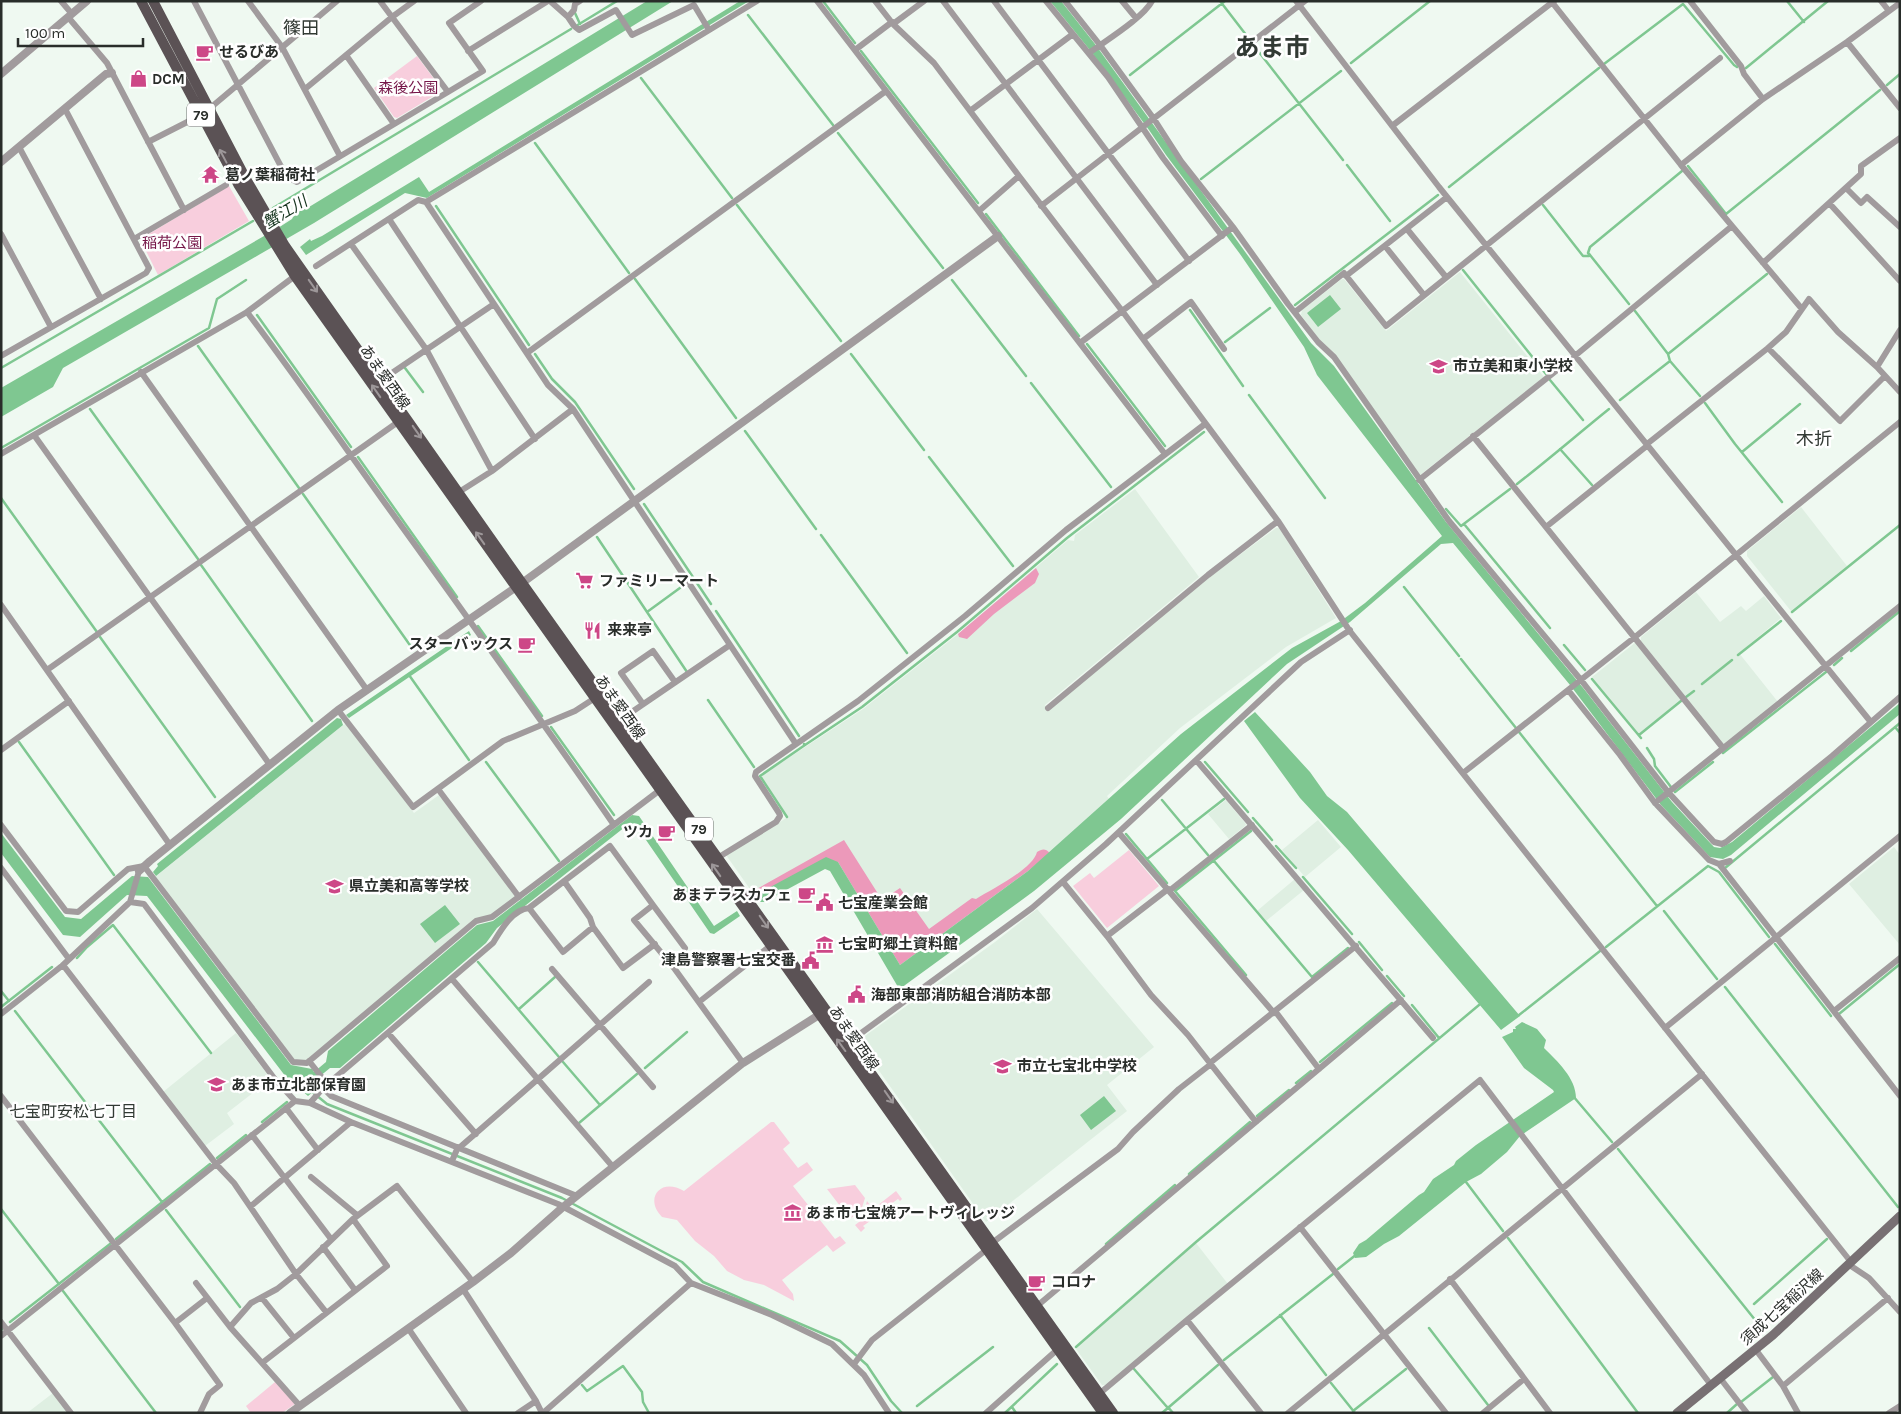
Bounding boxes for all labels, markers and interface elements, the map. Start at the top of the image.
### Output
scale bar [18,15,142,47]
district label: 篠田 [283,17,319,39]
text: 100 m [25,24,65,42]
district label: あま市 [1234,33,1310,62]
cafe icon: せるびあ [195,42,215,62]
place label: せるびあ [219,43,279,61]
shop icon: DCM [128,69,148,89]
place label: DCM [152,70,185,88]
park label: 森後公園 [378,79,438,97]
road number: 79 [187,104,215,126]
one-way arrow [217,149,227,163]
temple icon: 葛ノ葉稲荷社 [201,165,221,185]
place label: 葛ノ葉稲荷社 [225,166,315,184]
water label: 蟹江川 [260,190,312,233]
park label: 稲荷公園 [142,234,202,252]
one-way arrow [308,279,318,293]
street label: あま愛西線 [356,341,414,413]
school or university icon: 市立美和東小学校 [1429,356,1449,376]
place label: 市立美和東小学校 [1453,357,1573,375]
one-way arrow [371,384,381,398]
one-way arrow [412,425,422,439]
district label: 木折 [1796,428,1832,450]
one-way arrow [475,531,485,545]
supermarket icon: ファミリーマート [575,571,595,591]
place label: ファミリーマート [599,572,719,590]
restaurant icon: 来来亭 [583,620,603,640]
place label: 来来亭 [607,621,652,639]
cafe icon: スターバックス [517,634,537,654]
place label: スターバックス [409,635,513,653]
street label: あま愛西線 [591,671,649,743]
road number: 79 [685,818,713,841]
cafe icon: ツカ [657,822,677,842]
place label: ツカ [623,823,653,841]
one-way arrow [711,864,722,877]
school or university icon: 県立美和高等学校 [325,876,345,896]
place label: 県立美和高等学校 [349,877,469,895]
cafe icon: あまテラスカフェ [796,885,816,905]
place label: あまテラスカフェ [672,886,792,904]
public building icon: 七宝産業会館 [814,893,834,913]
place label: 七宝産業会館 [838,894,928,912]
one-way arrow [759,915,769,929]
museum icon: 七宝町郷土資料館 [814,934,834,954]
place label: 七宝町郷土資料館 [838,935,958,953]
public building icon: 津島警察署七宝交番 [800,950,820,970]
place label: 津島警察署七宝交番 [661,951,796,969]
public building icon: 海部東部消防組合消防本部 [847,985,867,1005]
place label: 海部東部消防組合消防本部 [871,986,1051,1004]
street label: あま愛西線 [825,1002,883,1074]
one-way arrow [836,1038,846,1052]
school or university icon: 市立七宝北中学校 [993,1056,1013,1076]
place label: 市立七宝北中学校 [1017,1057,1137,1075]
school or university icon: あま市立北部保育園 [207,1075,227,1095]
place label: あま市立北部保育園 [231,1076,366,1094]
one-way arrow [884,1090,894,1104]
district label: 七宝町安松七丁目 [9,1102,137,1121]
museum icon: あま市七宝焼アートヴィレッジ [782,1203,802,1223]
place label: あま市七宝焼アートヴィレッジ [806,1204,1015,1222]
street label: 須成七宝稲沢線 [1737,1265,1827,1349]
cafe icon: コロナ [1027,1272,1047,1292]
place label: コロナ [1051,1273,1096,1291]

